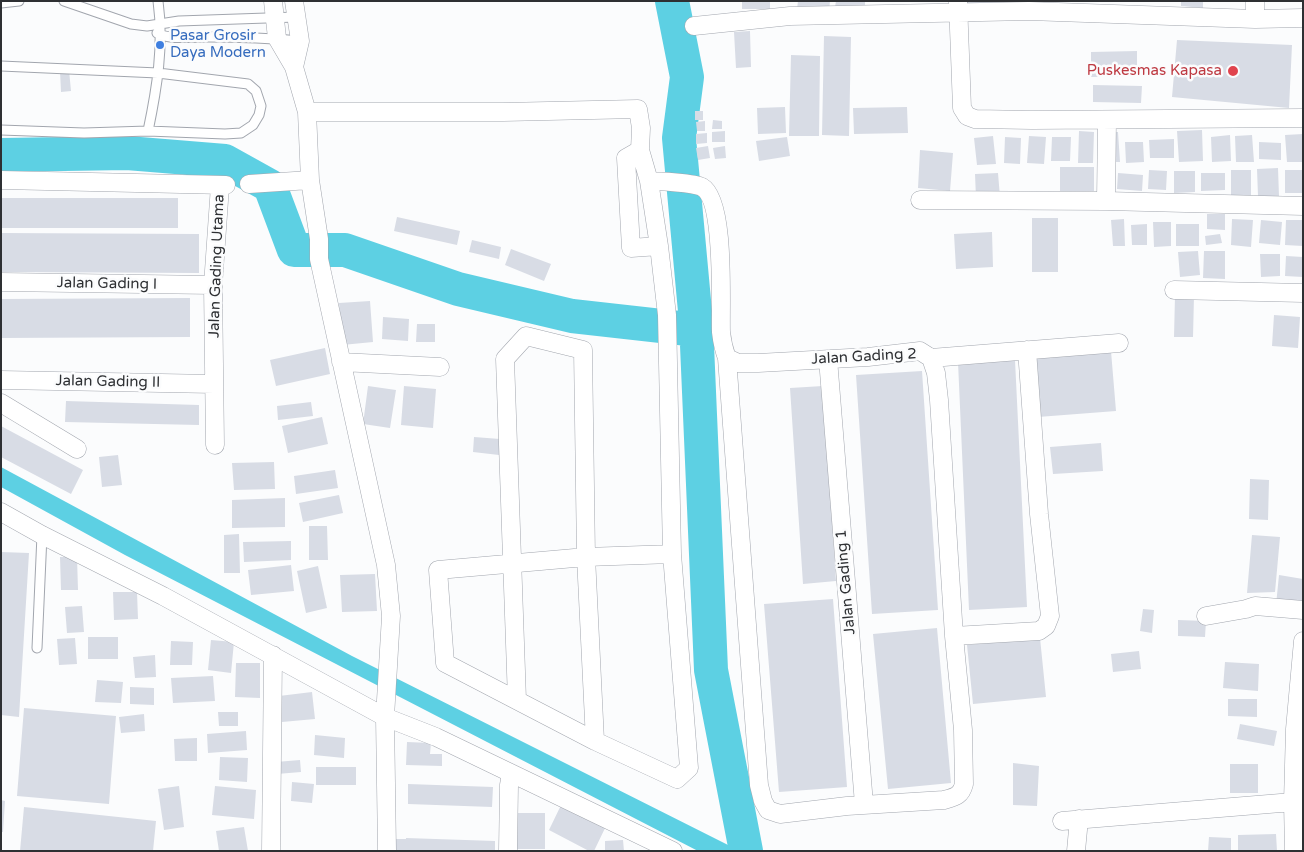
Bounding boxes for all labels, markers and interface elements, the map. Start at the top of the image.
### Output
place label: Pasar Grosir Daya Modern [170,27,266,62]
marker: Pasar Grosir Daya Modern [154,39,166,51]
place label: Puskesmas Kapasa [1087,62,1222,80]
marker: Puskesmas Kapasa [1226,64,1240,78]
street label: Jalan Gading Utama [205,194,229,338]
street label: Jalan Gading I [57,274,157,294]
street label: Jalan Gading 2 [811,345,917,369]
street label: Jalan Gading II [56,372,160,392]
street label: Jalan Gading 1 [832,529,860,635]

